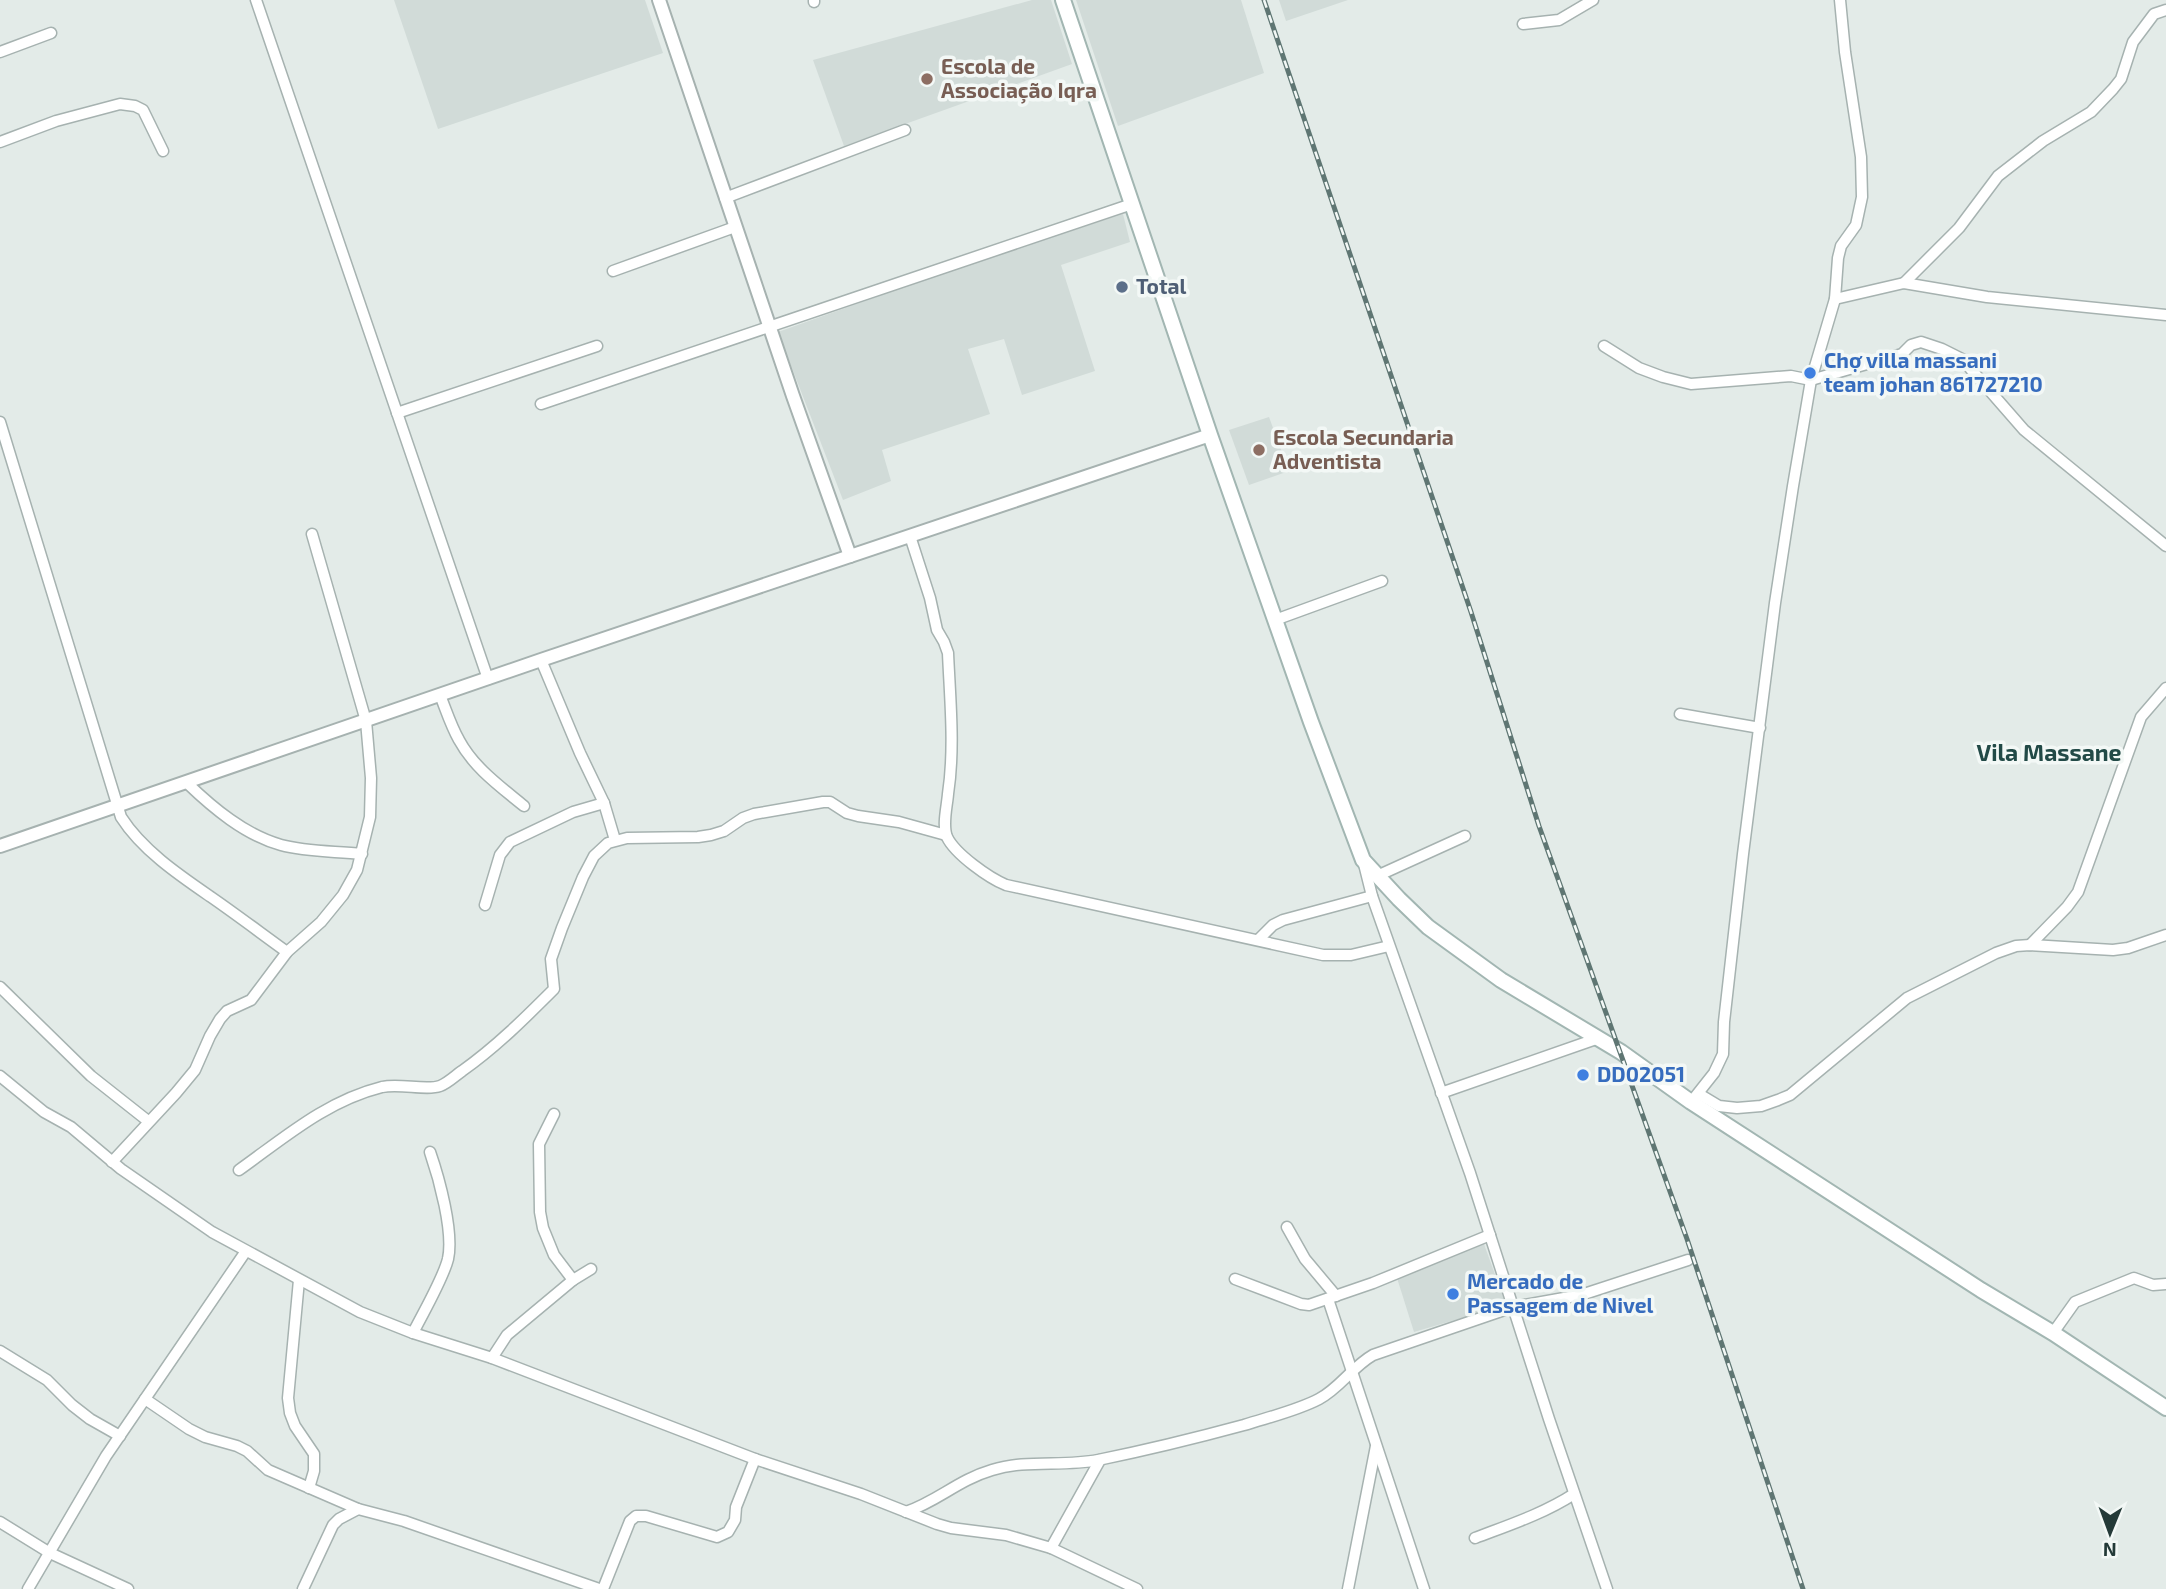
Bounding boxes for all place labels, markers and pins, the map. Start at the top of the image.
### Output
place label: Escola de Associação Iqra [941,53,1097,104]
marker: Escola de Associação Iqra [919,71,935,87]
place label: Total [1136,273,1186,298]
marker: Total [1114,279,1130,295]
place label: Chợ villa massani team johan 861727210 [1824,347,2043,396]
marker: Chợ villa massani team johan 861727210 [1802,365,1818,381]
place label: Escola Secundaria Adventista [1273,424,1454,473]
marker: Escola Secundaria Adventista [1251,442,1267,458]
place label: DD02051 [1597,1061,1685,1086]
marker: DD02051 [1575,1067,1591,1083]
place label: Mercado de Passagem de Nivel [1467,1268,1654,1317]
marker: Mercado de Passagem de Nivel [1445,1286,1461,1302]

